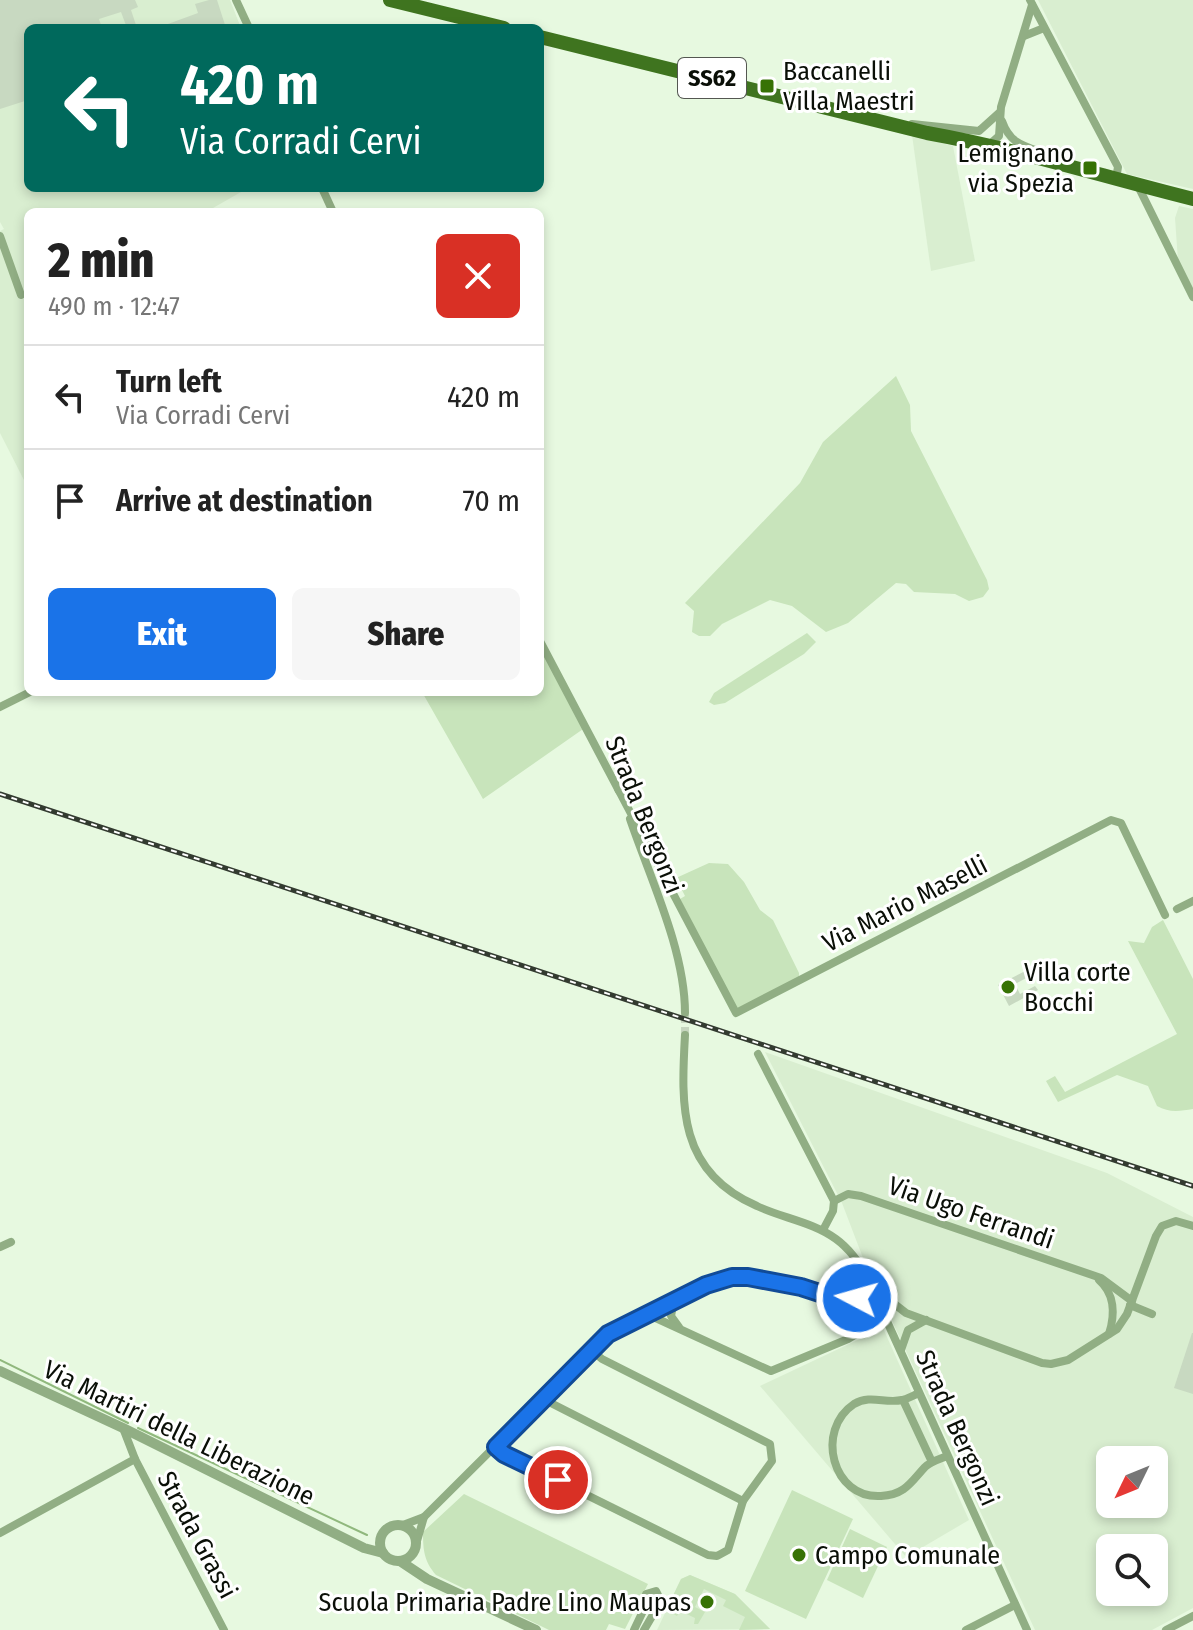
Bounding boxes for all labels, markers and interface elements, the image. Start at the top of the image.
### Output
text: 420 m [180,52,319,119]
icon: left [48,56,152,160]
place label: Baccanelli Villa Maestri [783,56,915,117]
road number: SS62 [678,58,746,98]
marker: Baccanelli Villa Maestri [758,77,776,95]
text: Via Corradi Cervi [180,120,422,164]
place label: Lemignano via Spezia [958,138,1074,199]
marker: Lemignano via Spezia [1081,159,1099,177]
text: 2 min [48,232,154,290]
button: close [436,234,520,318]
text: 490 m · 12:47 [48,291,180,322]
text: Turn left [116,364,222,400]
icon: left [48,375,92,419]
text: 420 m [447,379,520,415]
text: Via Corradi Cervi [116,400,290,431]
icon: arrive [48,479,92,523]
text: Arrive at destination [116,483,373,519]
text: 70 m [462,483,520,519]
button: Exit [48,588,276,680]
button: Share [292,588,520,680]
street label: Strada Bergonzi [598,732,690,898]
street label: Via Mario Maselli [818,849,992,959]
place label: Villa corte Bocchi [1024,957,1131,1018]
marker: Villa corte Bocchi [999,978,1017,996]
street label: Via Ugo Ferrandi [884,1170,1058,1256]
position arrow [815,1256,899,1340]
street label: Strada Bergonzi [909,1345,1005,1511]
street label: Via Martiri della Liberazione [38,1354,320,1512]
pin [524,1446,592,1514]
north arrow [1096,1446,1168,1518]
map controls [1096,1446,1168,1606]
icon: arrive [536,1458,580,1502]
street label: Strada Grassi [151,1466,243,1604]
button: search [1096,1534,1168,1606]
place label: Campo Comunale [815,1540,1000,1571]
marker: Campo Comunale [790,1546,808,1564]
place label: Scuola Primaria Padre Lino Maupas [319,1587,691,1618]
marker: Scuola Primaria Padre Lino Maupas [698,1593,716,1611]

